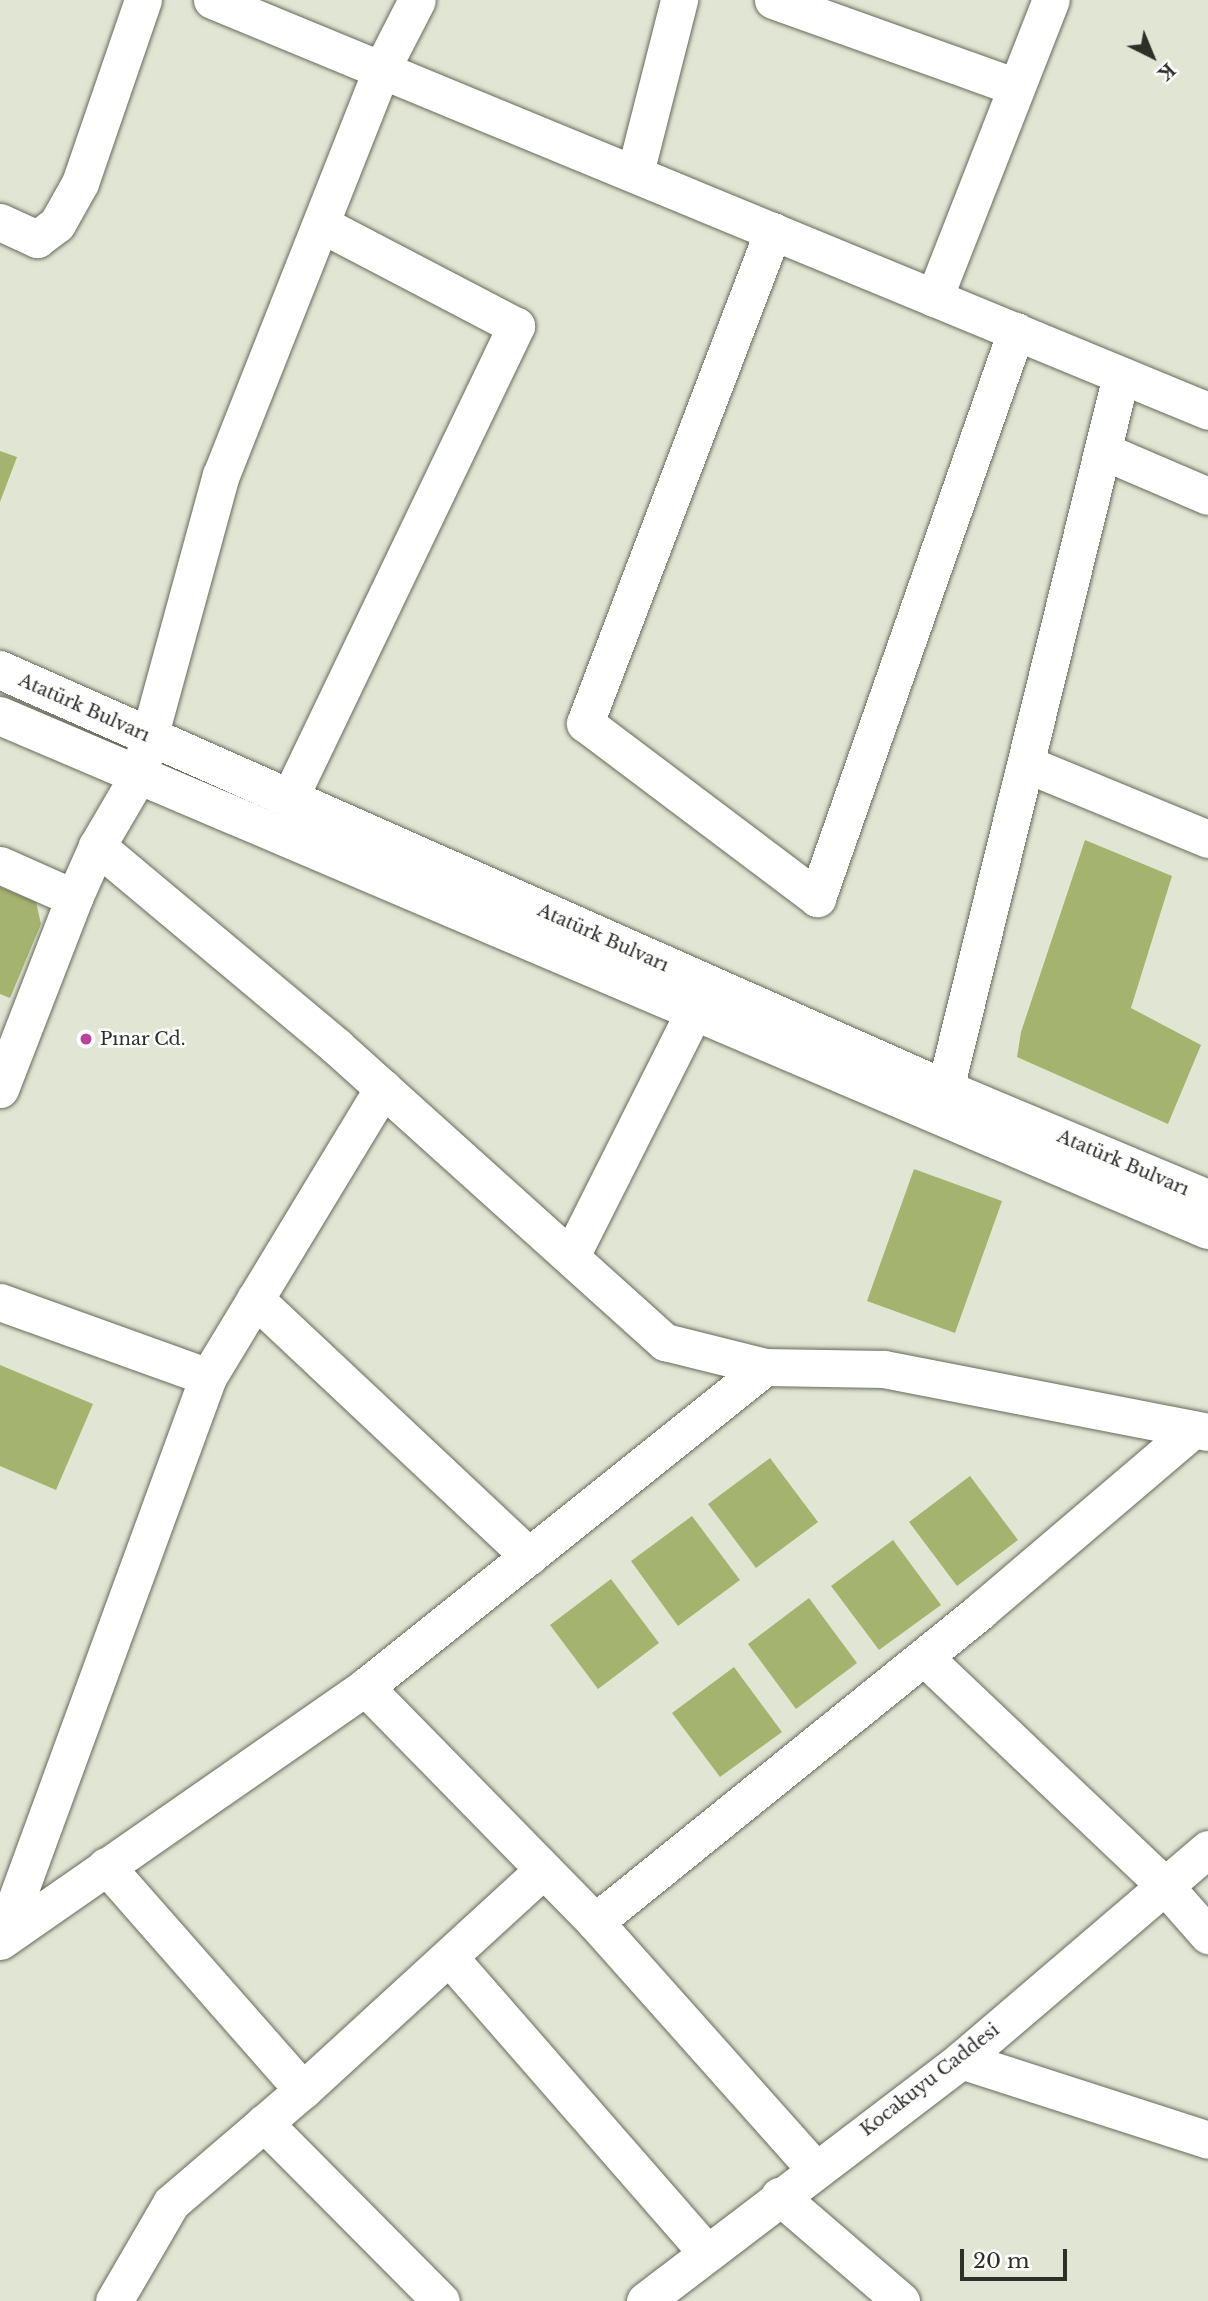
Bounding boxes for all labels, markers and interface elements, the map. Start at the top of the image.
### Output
north arrow [1117,21,1187,91]
text: K [1153,58,1180,85]
street label: Atatürk Bulvarı [15,669,153,747]
street label: Atatürk Bulvarı [534,899,672,977]
place label: Pınar Cd. [100,1028,186,1050]
marker: Pınar Cd. [78,1031,94,1047]
street label: Atatürk Bulvarı [1054,1125,1192,1201]
street label: Kocakuyu Caddesi [856,2019,1004,2141]
scale bar [963,2234,1070,2278]
text: 20 m [973,2248,1030,2274]

